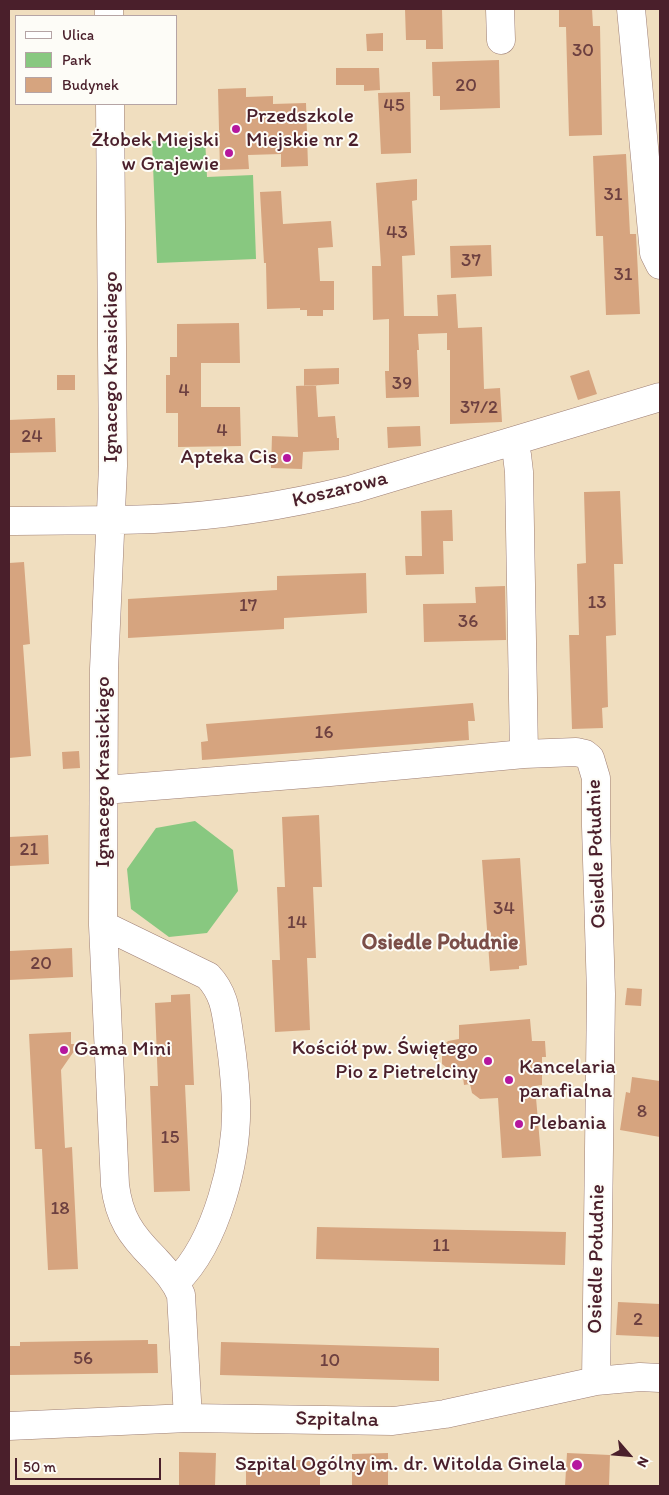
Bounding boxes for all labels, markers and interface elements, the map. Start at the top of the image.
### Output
legend [15,15,178,105]
text: Ulica [62,26,94,44]
house number: 30 [572,40,594,62]
text: Park [62,51,92,69]
house number: 20 [455,75,477,97]
text: Budynek [62,76,119,94]
house number: 45 [383,95,405,117]
place label: Przedszkole Miejskie nr 2 [246,104,359,154]
marker: Przedszkole Miejskie nr 2 [230,123,242,135]
place label: Żłobek Miejski w Grajewie [91,128,219,178]
marker: Żłobek Miejski w Grajewie [223,147,235,159]
house number: 31 [603,184,623,206]
house number: 43 [386,222,408,244]
house number: 37 [461,250,481,272]
house number: 31 [613,264,633,286]
street label: Ignacego Krasickiego [99,271,125,463]
house number: 39 [392,373,412,395]
house number: 4 [178,380,190,402]
house number: 37/2 [460,397,498,419]
house number: 4 [216,420,228,442]
house number: 24 [21,426,43,448]
place label: Apteka Cis [180,445,277,471]
marker: Apteka Cis [281,452,293,464]
street label: Koszarowa [290,466,390,514]
house number: 13 [587,592,607,614]
house number: 17 [239,595,257,617]
house number: 36 [458,611,478,633]
street label: Ignacego Krasickiego [91,676,117,868]
house number: 16 [315,722,333,744]
street label: Osiedle Południe [582,779,612,929]
house number: 21 [20,839,38,861]
house number: 34 [493,898,515,920]
house number: 14 [287,912,307,934]
district label: Osiedle Południe [362,930,518,956]
house number: 20 [30,953,52,975]
place label: Kościół pw. Świętego Pio z Pietrelciny [292,1036,478,1086]
place label: Gama Mini [74,1037,171,1063]
marker: Gama Mini [58,1044,70,1056]
marker: Kościół pw. Świętego Pio z Pietrelciny [482,1055,494,1067]
place label: Kancelaria parafialna [519,1055,616,1105]
marker: Kancelaria parafialna [503,1074,515,1086]
house number: 8 [637,1101,647,1123]
place label: Plebania [529,1111,606,1137]
marker: Plebania [513,1118,525,1130]
house number: 15 [161,1127,179,1149]
street label: Osiedle Południe [583,1184,611,1334]
house number: 18 [50,1198,70,1220]
house number: 11 [432,1235,450,1257]
house number: 2 [633,1309,643,1331]
house number: 56 [73,1348,93,1370]
house number: 10 [320,1350,340,1372]
street label: Szpitalna [295,1407,379,1433]
north arrow [604,1430,654,1480]
scale bar [18,1448,164,1480]
place label: Szpital Ogólny im. dr. Witolda Ginela [235,1452,566,1478]
text: N [633,1454,653,1470]
text: 50 m [23,1458,56,1476]
marker: Szpital Ogólny im. dr. Witolda Ginela [570,1458,584,1472]

